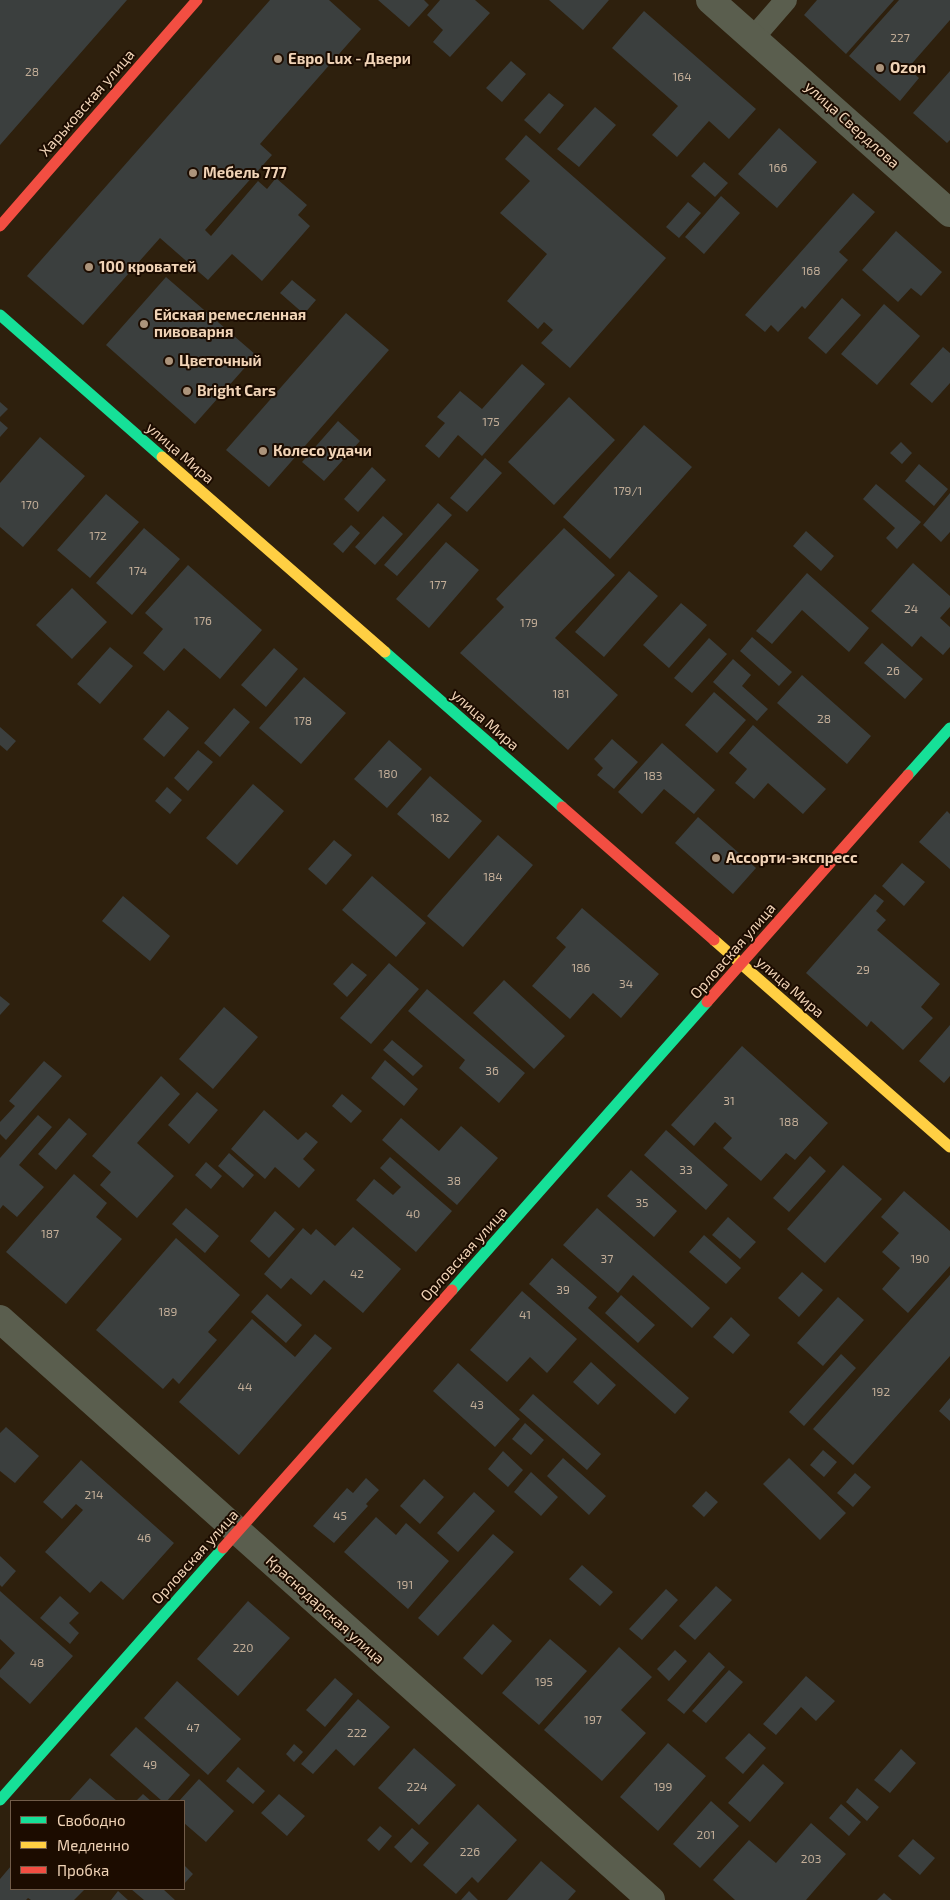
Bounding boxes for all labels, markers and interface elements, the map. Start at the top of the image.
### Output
house number: 227 [890,31,910,45]
street label: Харьковская улица [36,46,138,160]
place label: Евро Lux - Двери [288,50,411,68]
marker: Евро Lux - Двери [272,53,284,65]
place label: Ozon [890,59,926,77]
marker: Ozon [874,62,886,74]
house number: 28 [25,65,39,79]
house number: 164 [672,70,692,84]
street label: улица Свердлова [801,78,903,172]
house number: 166 [769,161,787,175]
place label: Мебель 777 [203,164,287,182]
marker: Мебель 777 [187,167,199,179]
place label: 100 кроватей [99,258,197,276]
marker: 100 кроватей [83,261,95,273]
house number: 168 [802,264,820,278]
place label: Ейская ремесленная пивоварня [154,306,306,341]
marker: Ейская ремесленная пивоварня [138,318,150,330]
place label: Цветочный [179,352,262,370]
marker: Цветочный [163,355,175,367]
place label: Bright Cars [197,382,276,400]
marker: Bright Cars [181,385,193,397]
house number: 175 [482,415,500,429]
street label: улица Мира [142,419,218,487]
place label: Колесо удачи [273,442,372,460]
marker: Колесо удачи [257,445,269,457]
house number: 179/1 [614,484,642,498]
house number: 170 [21,498,39,512]
house number: 172 [89,529,107,543]
house number: 174 [129,564,147,578]
house number: 177 [429,578,447,592]
house number: 24 [904,602,918,616]
house number: 176 [194,614,212,628]
house number: 179 [520,616,538,630]
house number: 26 [886,664,900,678]
street label: улица Мира [447,686,523,754]
house number: 181 [553,687,569,701]
house number: 28 [817,712,831,726]
house number: 178 [294,714,312,728]
house number: 180 [378,767,398,781]
house number: 183 [644,769,662,783]
house number: 182 [431,811,449,825]
place label: Ассорти-экспресс [726,849,858,867]
marker: Ассорти-экспресс [710,852,722,864]
house number: 184 [483,870,503,884]
street label: Орловская улица [686,899,780,1003]
street label: улица Мира [752,953,828,1021]
house number: 186 [572,961,590,975]
house number: 29 [856,963,870,977]
house number: 34 [619,977,633,991]
house number: 36 [485,1064,499,1078]
house number: 31 [723,1094,735,1108]
house number: 188 [779,1115,799,1129]
house number: 33 [679,1163,693,1177]
house number: 38 [447,1174,461,1188]
house number: 35 [635,1196,649,1210]
street label: Орловская улица [417,1203,511,1305]
house number: 40 [406,1207,420,1221]
house number: 187 [41,1227,59,1241]
house number: 37 [601,1252,613,1266]
house number: 190 [911,1252,929,1266]
house number: 42 [350,1267,364,1281]
house number: 39 [556,1283,570,1297]
house number: 189 [159,1305,177,1319]
house number: 41 [519,1308,531,1322]
house number: 44 [238,1380,252,1394]
house number: 192 [872,1385,890,1399]
house number: 43 [470,1398,484,1412]
house number: 214 [85,1488,103,1502]
street label: Орловская улица [148,1506,242,1608]
house number: 45 [333,1509,347,1523]
house number: 46 [137,1531,151,1545]
street label: Краснодарская улица [262,1552,388,1668]
house number: 191 [397,1578,413,1592]
house number: 220 [233,1641,253,1655]
house number: 48 [30,1656,44,1670]
house number: 195 [535,1675,553,1689]
house number: 197 [584,1713,602,1727]
house number: 47 [186,1721,200,1735]
house number: 222 [347,1726,367,1740]
house number: 49 [143,1758,157,1772]
house number: 224 [407,1780,427,1794]
house number: 199 [654,1780,672,1794]
legend [10,1800,185,1890]
text: Свободно [57,1811,126,1829]
house number: 201 [697,1828,715,1842]
text: Медленно [57,1836,130,1854]
house number: 226 [460,1845,480,1859]
house number: 203 [801,1852,821,1866]
text: Пробка [57,1861,109,1879]

